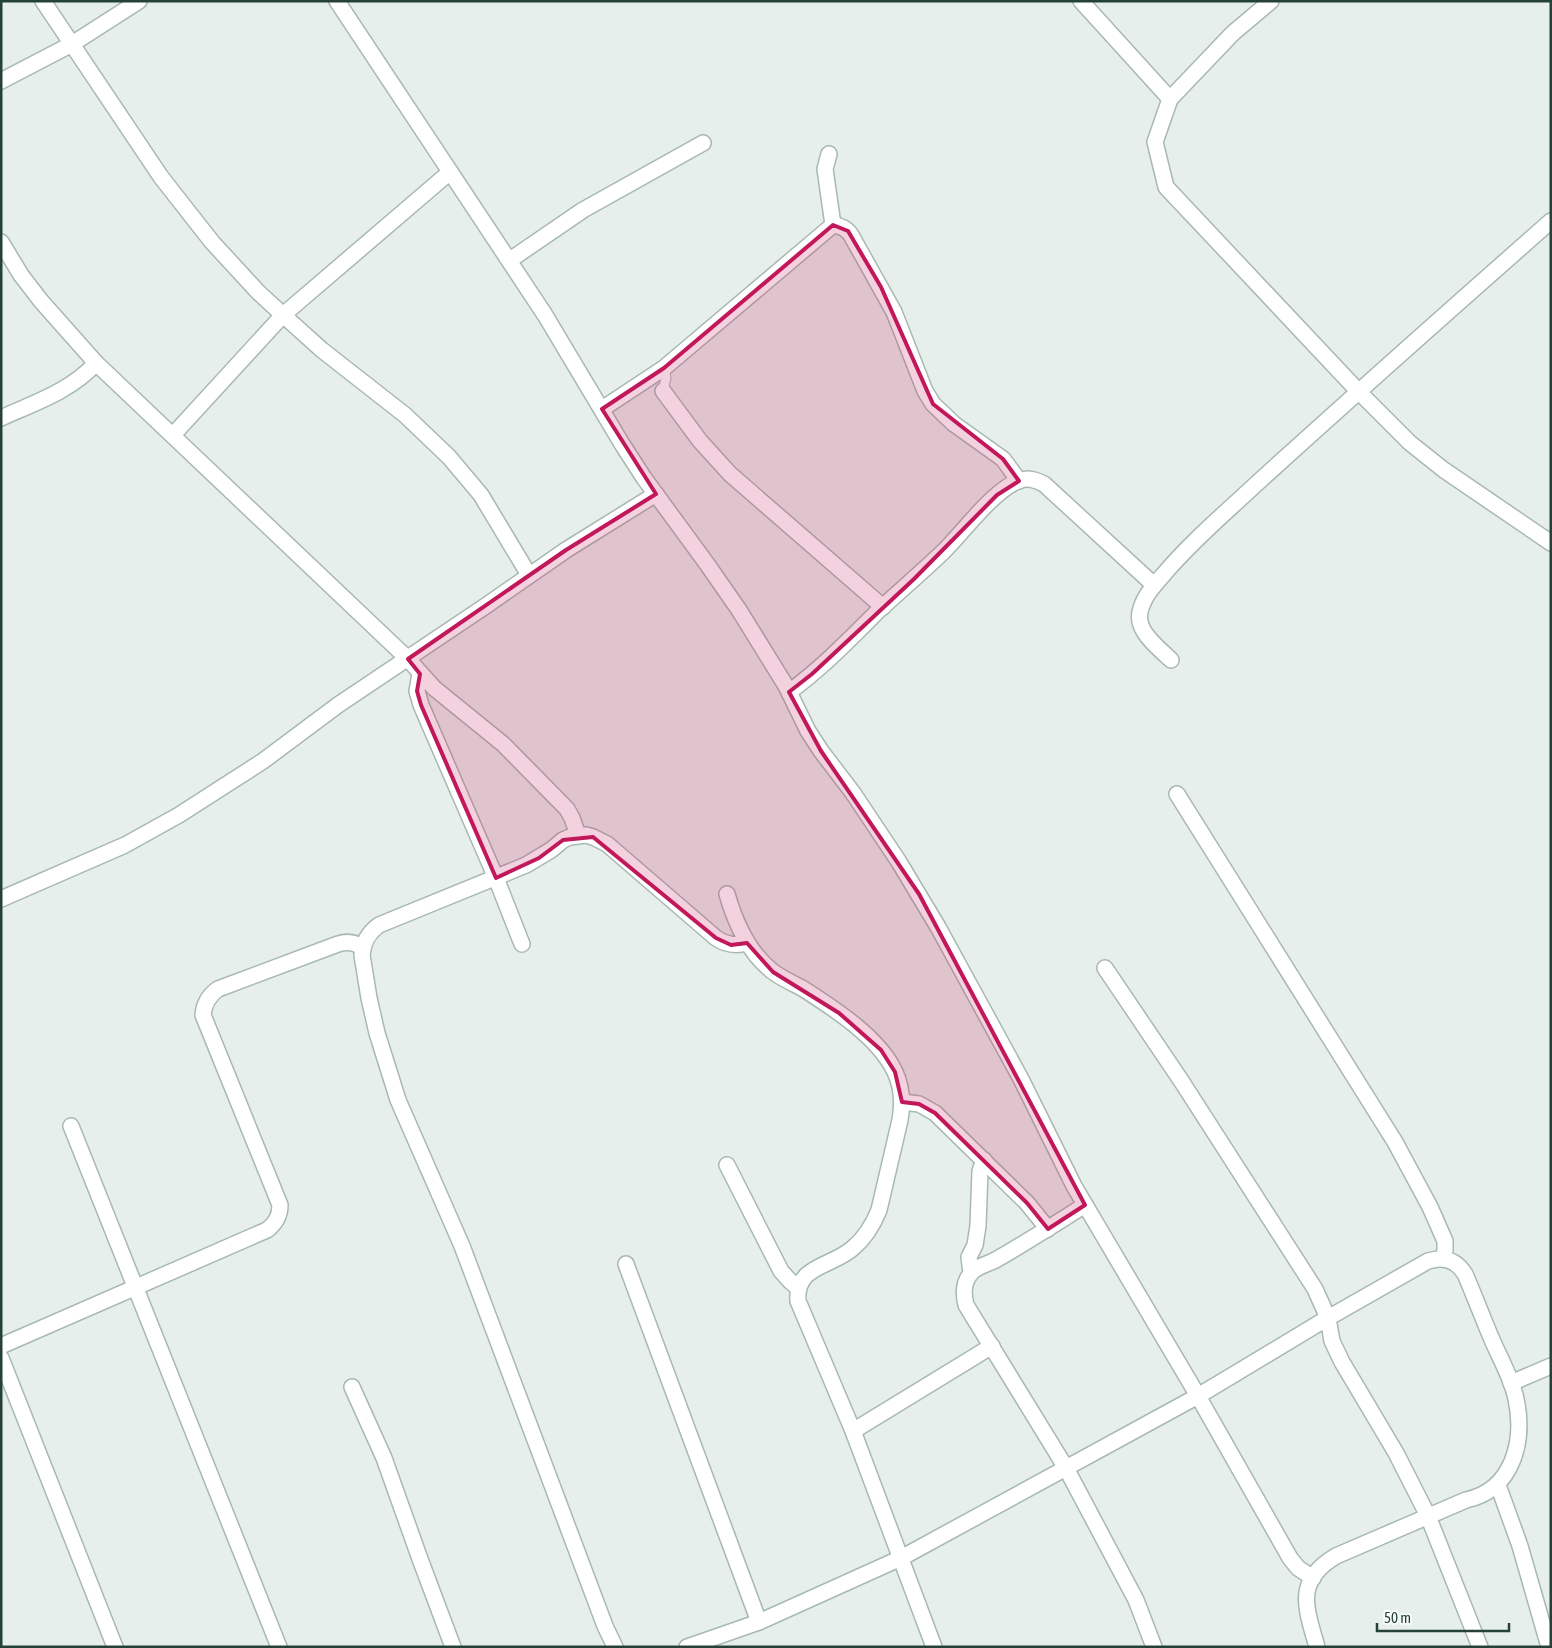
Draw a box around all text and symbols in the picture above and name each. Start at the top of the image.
scale bar [1377,1600,1510,1632]
text: 50 m [1384,1609,1411,1626]

